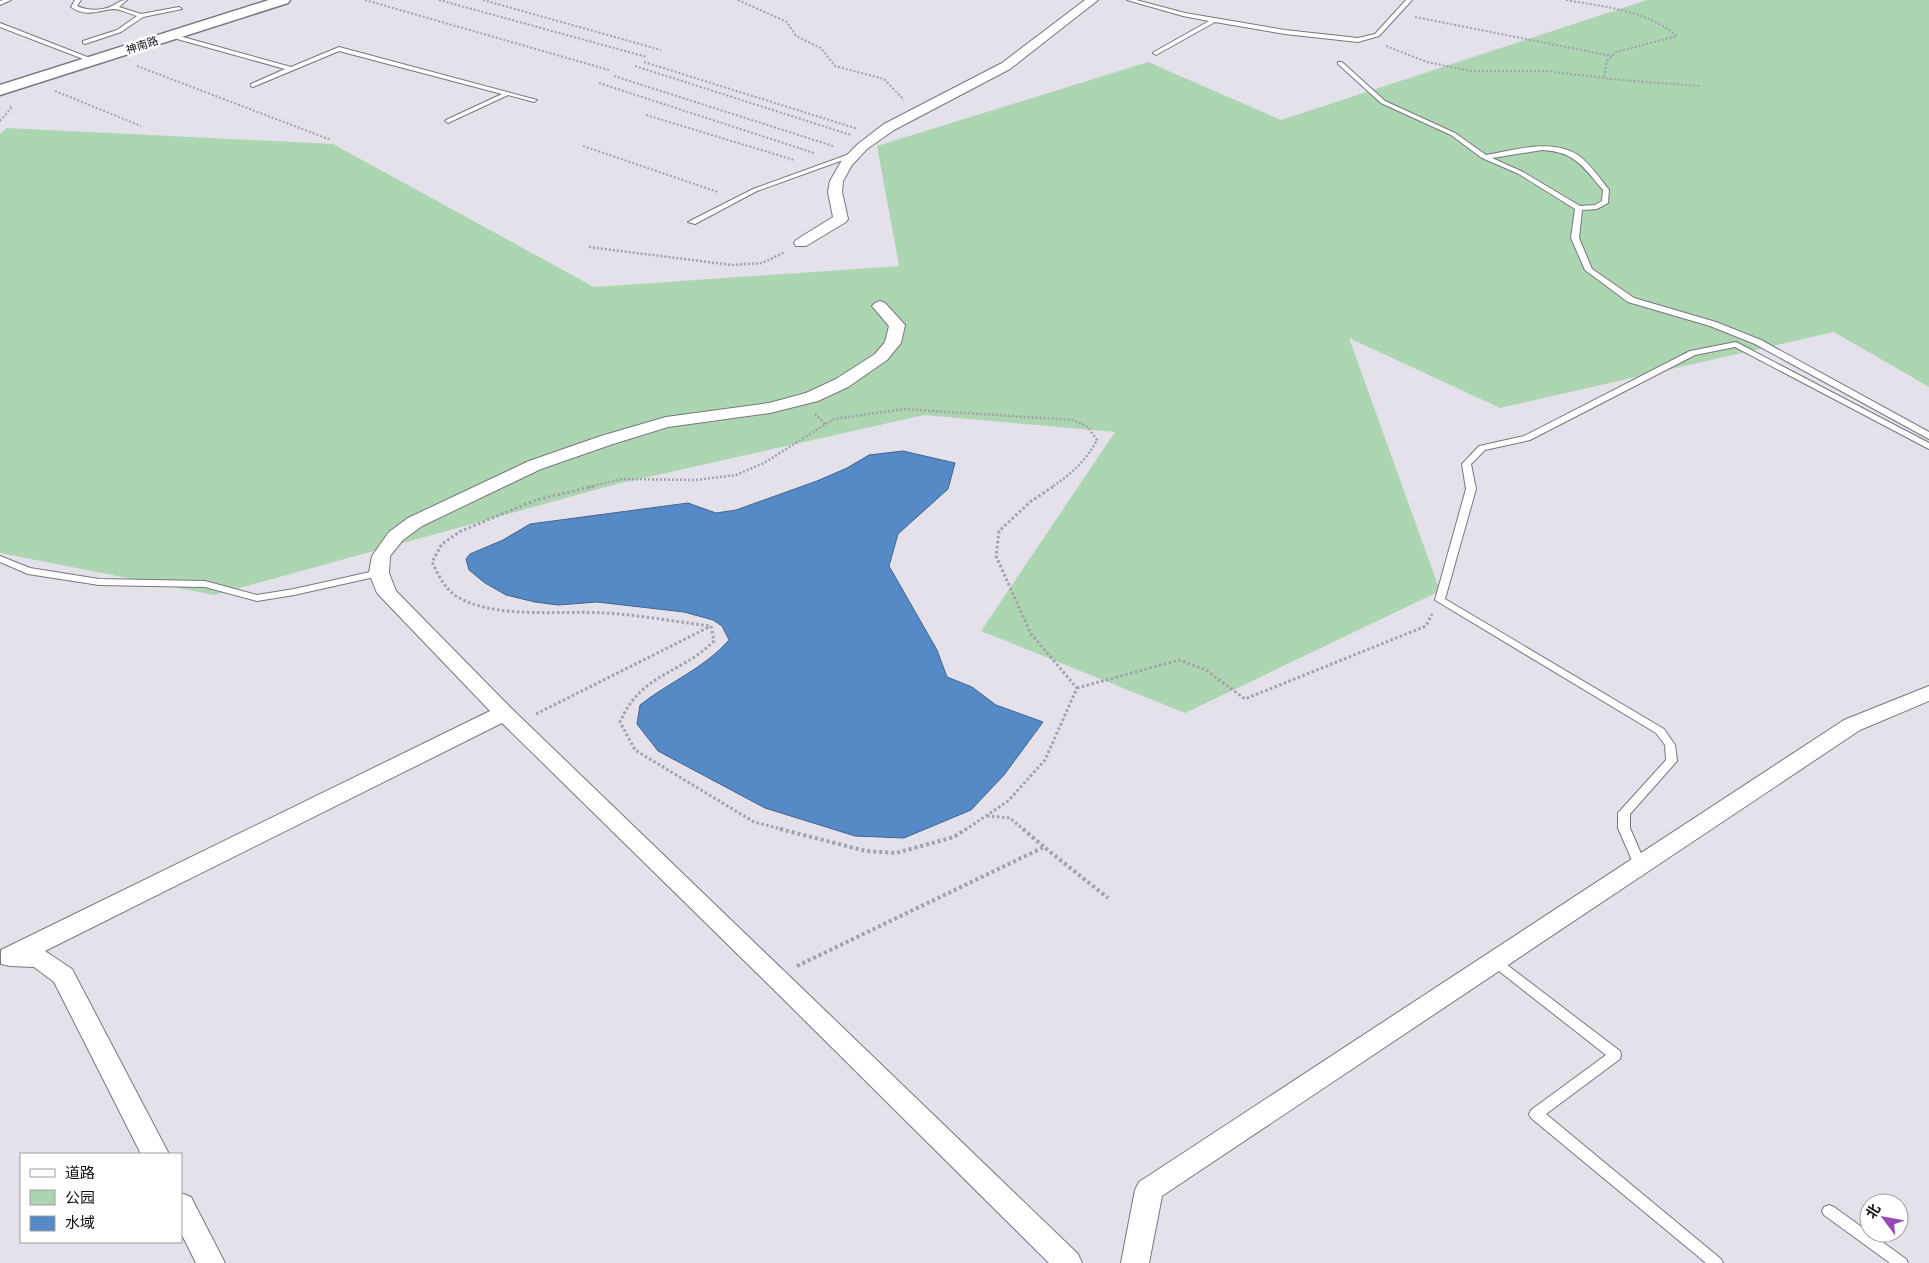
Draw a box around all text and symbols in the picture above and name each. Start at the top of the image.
street label: 神南路 [124,33,160,57]
legend [20,1153,182,1243]
text: 道路 [65,1163,95,1182]
text: 公园 [65,1188,95,1207]
north arrow [1859,1193,1909,1243]
text: 北 [1862,1200,1884,1222]
text: 水域 [65,1213,95,1232]

